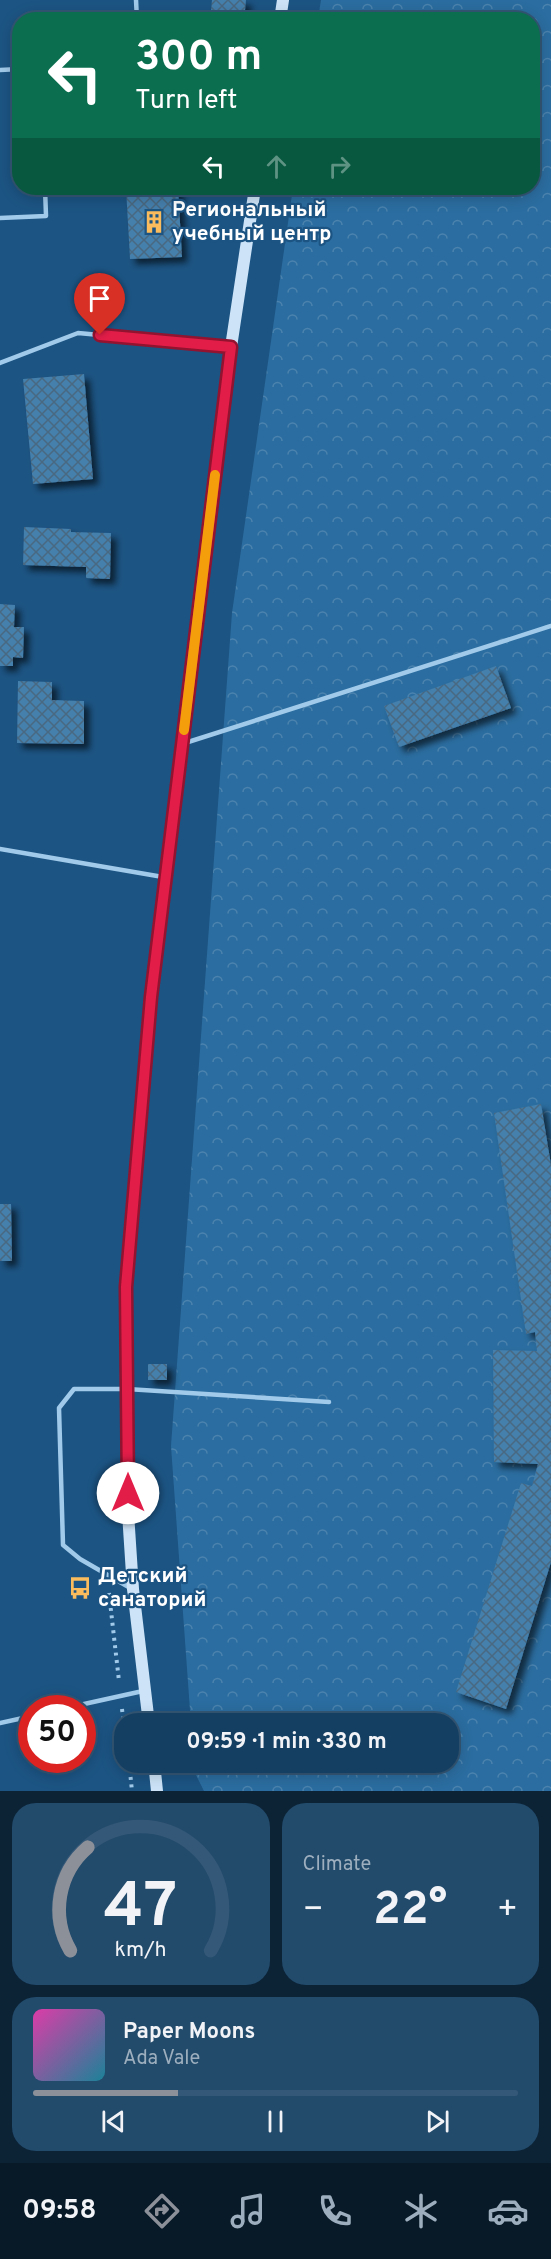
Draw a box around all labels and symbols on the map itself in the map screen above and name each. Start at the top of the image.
place label: Региональный учебный центр [172,197,331,248]
building icon: Региональный учебный центр [141,209,167,235]
pin [74,273,125,335]
position arrow [96,1461,160,1525]
place label: Детский санаторий [98,1563,206,1614]
bus stop icon: Детский санаторий [67,1575,93,1601]
speed limit sign: 50 [18,1695,96,1773]

